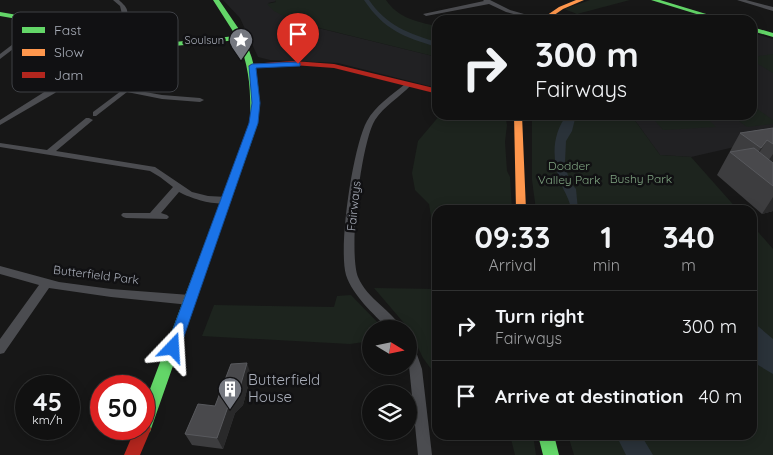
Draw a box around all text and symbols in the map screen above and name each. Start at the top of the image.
legend [12,12,178,92]
pin [277,13,319,64]
icon: arrive [284,20,312,48]
text: Fast [54,21,82,39]
place icon: Soulsun [228,27,254,61]
text: 300 m [535,32,639,76]
place label: Soulsun [185,33,224,47]
icon: right [452,35,517,100]
text: Slow [54,43,84,61]
text: Jam [54,66,83,84]
text: Fairways [535,75,627,103]
park label: Dodder Valley Park [538,158,600,187]
park label: Bushy Park [610,171,672,186]
street label: Fairways [343,180,364,232]
text: 09:33 [474,218,550,256]
text: 1 [601,218,612,256]
text: 340 [662,218,715,256]
text: Arrival [488,255,536,275]
text: min [593,255,620,275]
text: m [681,255,696,275]
street label: Butterfield Park [52,262,140,287]
text: Turn right [495,304,584,328]
icon: right [452,312,480,340]
text: 300 m [682,314,737,338]
north arrow [362,320,418,375]
map controls [362,320,417,440]
position arrow [146,321,198,373]
text: Fairways [495,328,562,348]
place label: Butterfield House [248,370,320,406]
speed limit sign: 50 [90,375,155,440]
building icon: Butterfield House [217,376,243,410]
icon: arrive [452,382,480,410]
text: Arrive at destination [495,384,684,408]
text: 40 m [699,384,742,408]
button: layers [362,385,417,440]
text: 45 [33,386,62,417]
text: km/h [32,412,63,427]

